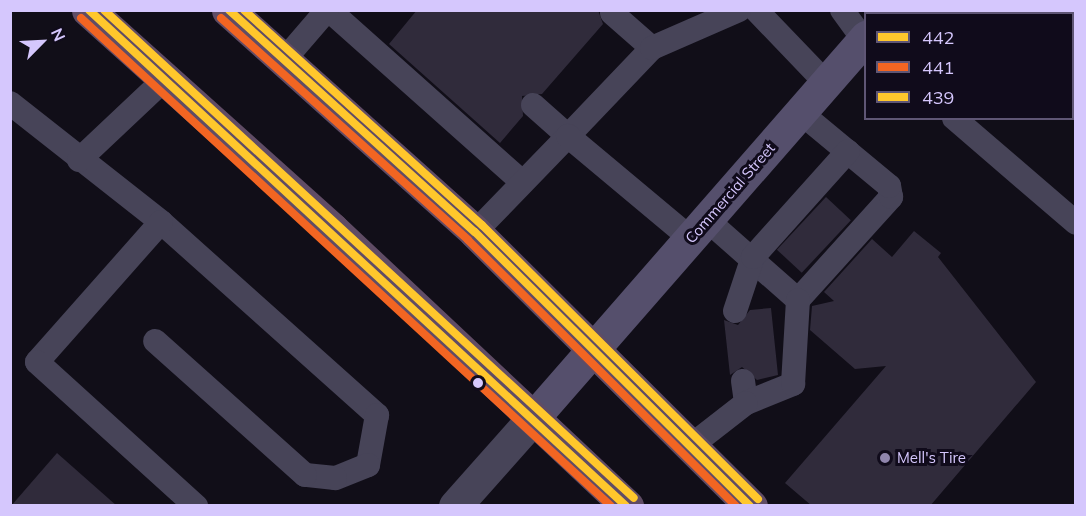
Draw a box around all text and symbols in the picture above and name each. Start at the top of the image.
north arrow [12,12,72,72]
legend [864,12,1074,120]
text: N [47,25,70,44]
text: 442 [922,26,954,49]
text: 441 [922,56,954,79]
text: 439 [922,86,954,109]
street label: Commercial Street [682,139,778,247]
unlabelled marker [472,377,484,389]
place label: Mell's Tire [897,449,966,467]
marker: Mell's Tire [878,451,892,465]

